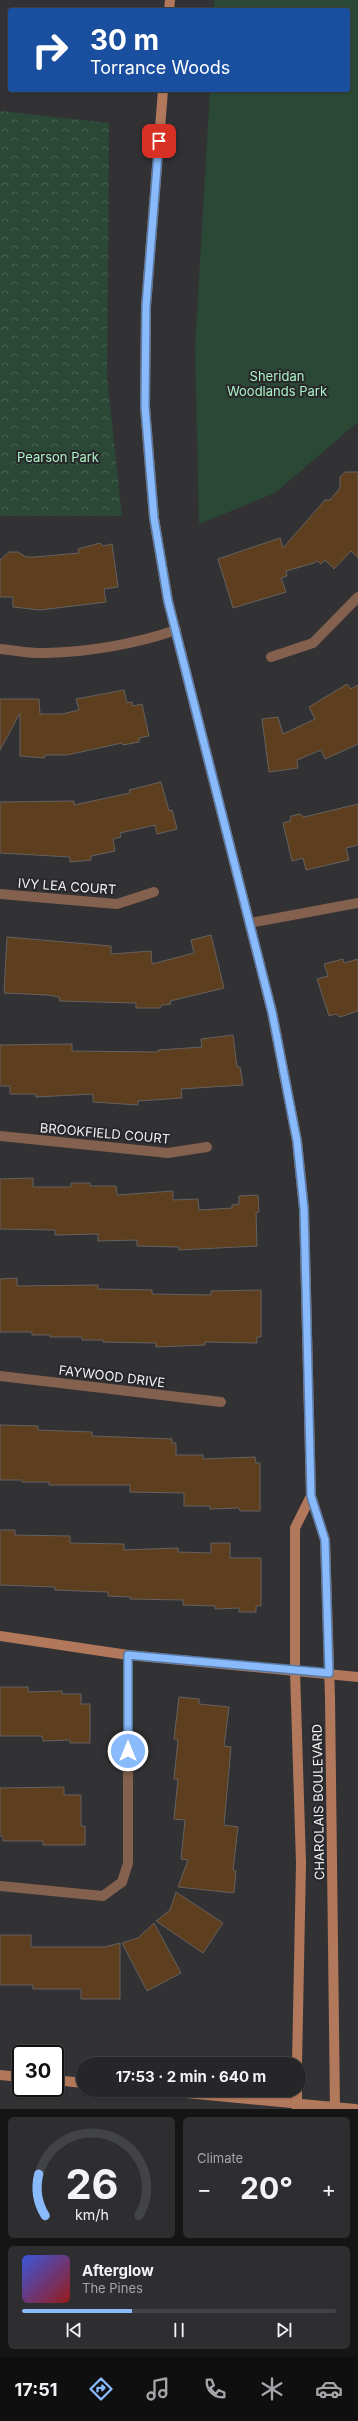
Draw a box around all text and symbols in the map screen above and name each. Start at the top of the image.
text: 30 m [90,23,159,57]
icon: right [24,24,76,76]
text: Torrance Woods [90,57,230,78]
pin [142,124,176,158]
icon: arrive [148,130,170,152]
park label: Sheridan Woodlands Park [227,368,327,399]
park label: Pearson Park [17,449,99,465]
street label: IVY LEA COURT [17,875,117,897]
street label: BROOKFIELD COURT [39,1119,171,1147]
street label: FAYWOOD DRIVE [58,1362,166,1390]
street label: CHAROLAIS BOULEVARD [309,1724,327,1880]
position arrow [107,1730,149,1772]
speed limit sign: 30 [12,2045,64,2097]
text: 17:53 · 2 min · 640 m [116,2067,266,2086]
text: Climate [197,2150,243,2166]
text: 26 [65,2158,118,2208]
text: 20° [240,2170,293,2206]
text: − [197,2176,212,2202]
text: + [321,2176,336,2202]
text: km/h [75,2205,108,2222]
text: Afterglow [82,2261,154,2280]
text: The Pines [82,2280,143,2296]
icon: previous [63,2319,85,2341]
icon: pause [168,2319,190,2341]
icon: next [273,2319,295,2341]
icon: directions [87,2375,115,2403]
icon: music [144,2375,172,2403]
icon: phone [201,2375,229,2403]
icon: climate [258,2375,286,2403]
icon: car [315,2375,343,2403]
text: 17:51 [15,2379,57,2400]

